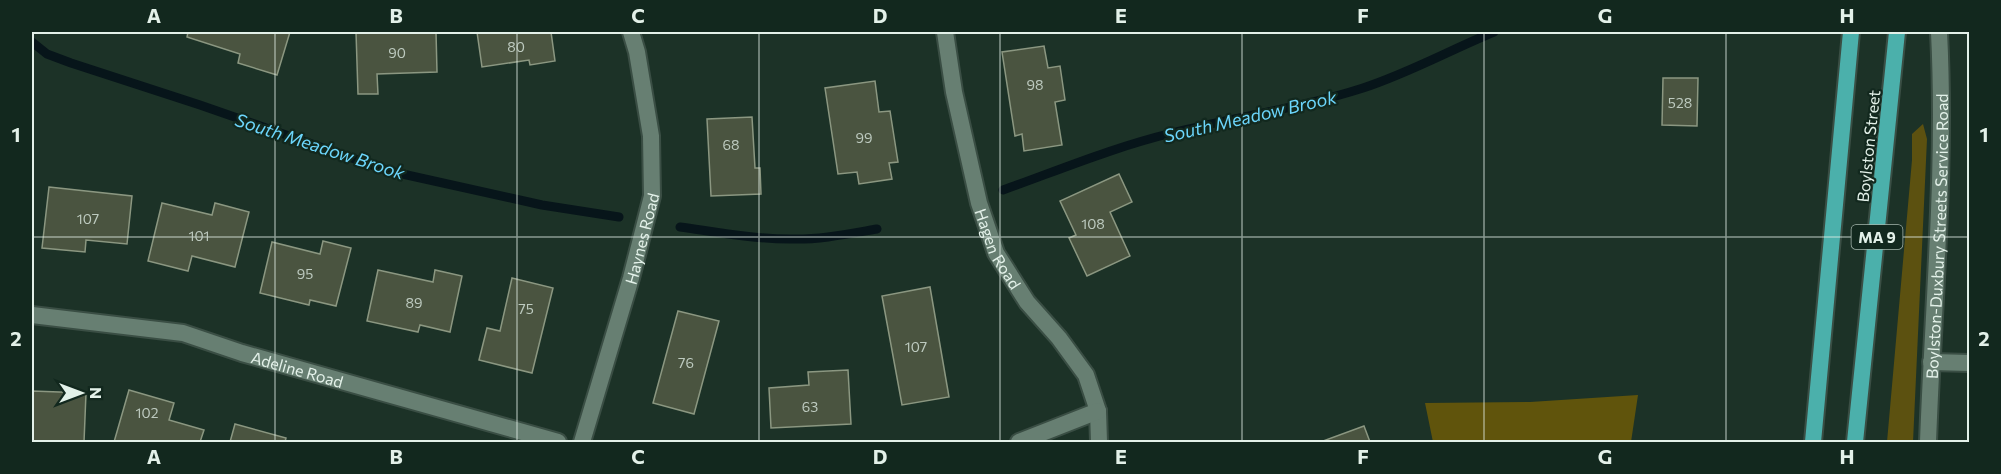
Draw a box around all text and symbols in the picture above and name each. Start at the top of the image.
text: A [147,3,161,27]
text: B [389,3,403,27]
text: C [631,3,645,27]
text: D [873,3,887,27]
text: E [1115,3,1127,27]
text: F [1357,3,1369,27]
text: G [1598,3,1612,27]
text: H [1840,3,1855,27]
house number: 80 [507,38,525,55]
house number: 90 [388,44,406,61]
house number: 98 [1027,76,1044,93]
water label: South Meadow Brook [1161,85,1340,147]
street label: Boylston Street [1853,89,1883,203]
street label: Boylston-Duxbury Streets Service Road [1921,93,1951,379]
house number: 528 [1668,94,1692,111]
water label: South Meadow Brook [233,108,409,184]
text: 1 [11,122,21,146]
text: 1 [1979,122,1989,146]
house number: 99 [856,129,873,146]
house number: 68 [723,136,740,153]
street label: Haynes Road [620,191,662,287]
street label: Hagen Road [972,206,1026,292]
house number: 107 [77,210,99,227]
house number: 108 [1081,215,1105,232]
road number: MA 9 [1852,225,1902,249]
house number: 101 [188,227,210,244]
house number: 95 [297,265,313,282]
house number: 89 [406,294,423,311]
house number: 75 [518,300,534,317]
text: 2 [10,326,22,350]
text: 2 [1978,326,1990,350]
house number: 107 [905,338,927,355]
street label: Adeline Road [249,347,346,391]
house number: 76 [678,354,694,371]
north arrow [51,363,111,423]
text: N [87,387,106,399]
house number: 63 [802,398,818,415]
house number: 102 [136,404,159,421]
text: A [147,444,161,468]
text: B [389,444,403,468]
text: C [631,444,645,468]
text: D [873,444,887,468]
text: E [1115,444,1127,468]
text: F [1357,444,1369,468]
text: G [1598,444,1612,468]
text: H [1840,444,1855,468]

